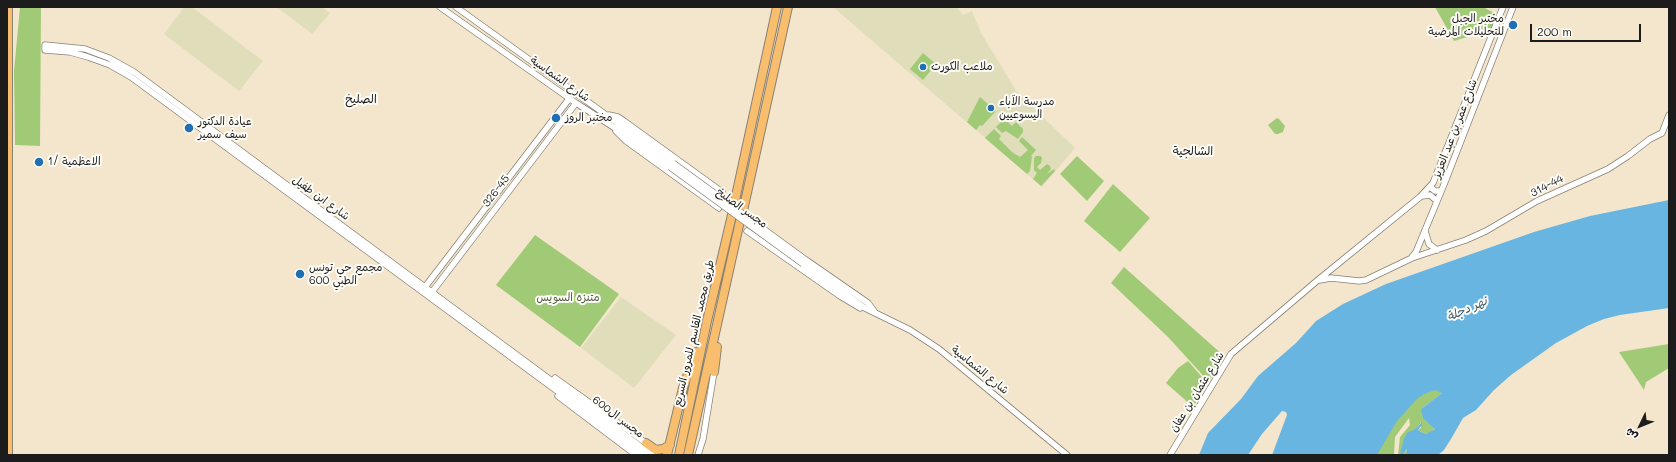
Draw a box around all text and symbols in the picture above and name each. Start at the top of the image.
place label: مختبر الجبل للتحليلات المرضية [1428,12,1504,38]
scale bar [1532,16,1643,42]
marker: مختبر الجبل للتحليلات المرضية [1507,19,1519,31]
text: 200 m [1537,23,1572,39]
street label: شارع الشماسية [528,54,592,104]
place label: ملاعب الكورت [931,60,993,74]
marker: ملاعب الكورت [918,62,928,72]
street label: شارع عمر بن عبد العزيز [1430,78,1480,180]
district label: الصليخ [345,92,377,106]
place label: مدرسة الآباء اليسوعيين [999,95,1055,121]
marker: مدرسة الآباء اليسوعيين [986,103,996,113]
place label: مختبر الروز [565,111,612,125]
marker: مختبر الروز [550,112,562,124]
place label: عيادة الدكتور سيف سمير [198,115,252,141]
marker: عيادة الدكتور سيف سمير [183,122,195,134]
district label: الشالجية [1173,144,1213,158]
place label: الاعظمية /1 [48,155,101,169]
marker: الاعظمية /1 [33,156,45,168]
street label: 326-45 [480,172,512,210]
street label: 314-44 [1528,172,1566,200]
street label: شارع ابن طفيل [290,173,352,223]
street label: مجسر الصليخ [714,185,770,231]
street label: طريق محمد القاسم للمرور السريع [671,258,717,408]
place label: مجمع حي تونس الطبي 600 [309,261,382,287]
marker: مجمع حي تونس الطبي 600 [294,268,306,280]
park label: متنزه السويس [536,291,600,305]
water label: نهر دجلة [1445,294,1489,324]
street label: شارع الشماسية [949,343,1011,397]
street label: شارع عثمان بن عفان [1167,350,1227,434]
street label: مجسر ال600 [590,393,646,441]
north arrow [1620,406,1660,446]
text: ش [1621,425,1640,444]

